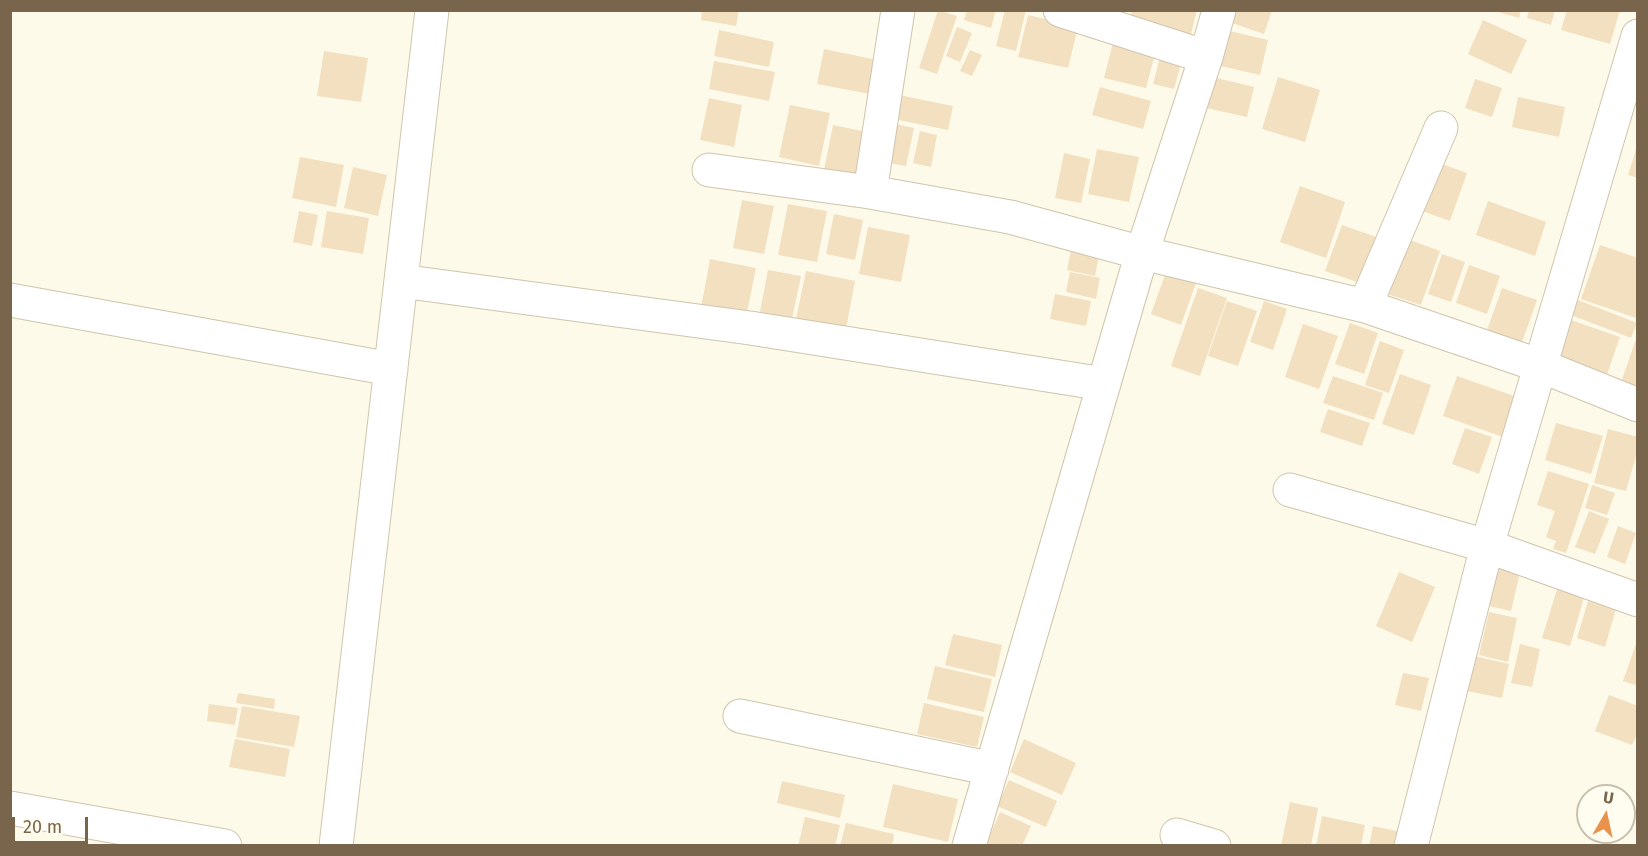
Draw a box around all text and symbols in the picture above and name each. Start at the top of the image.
north arrow [1576,784,1636,844]
text: U [1602,788,1615,808]
scale bar [15,805,92,843]
text: 20 m [23,816,62,838]

